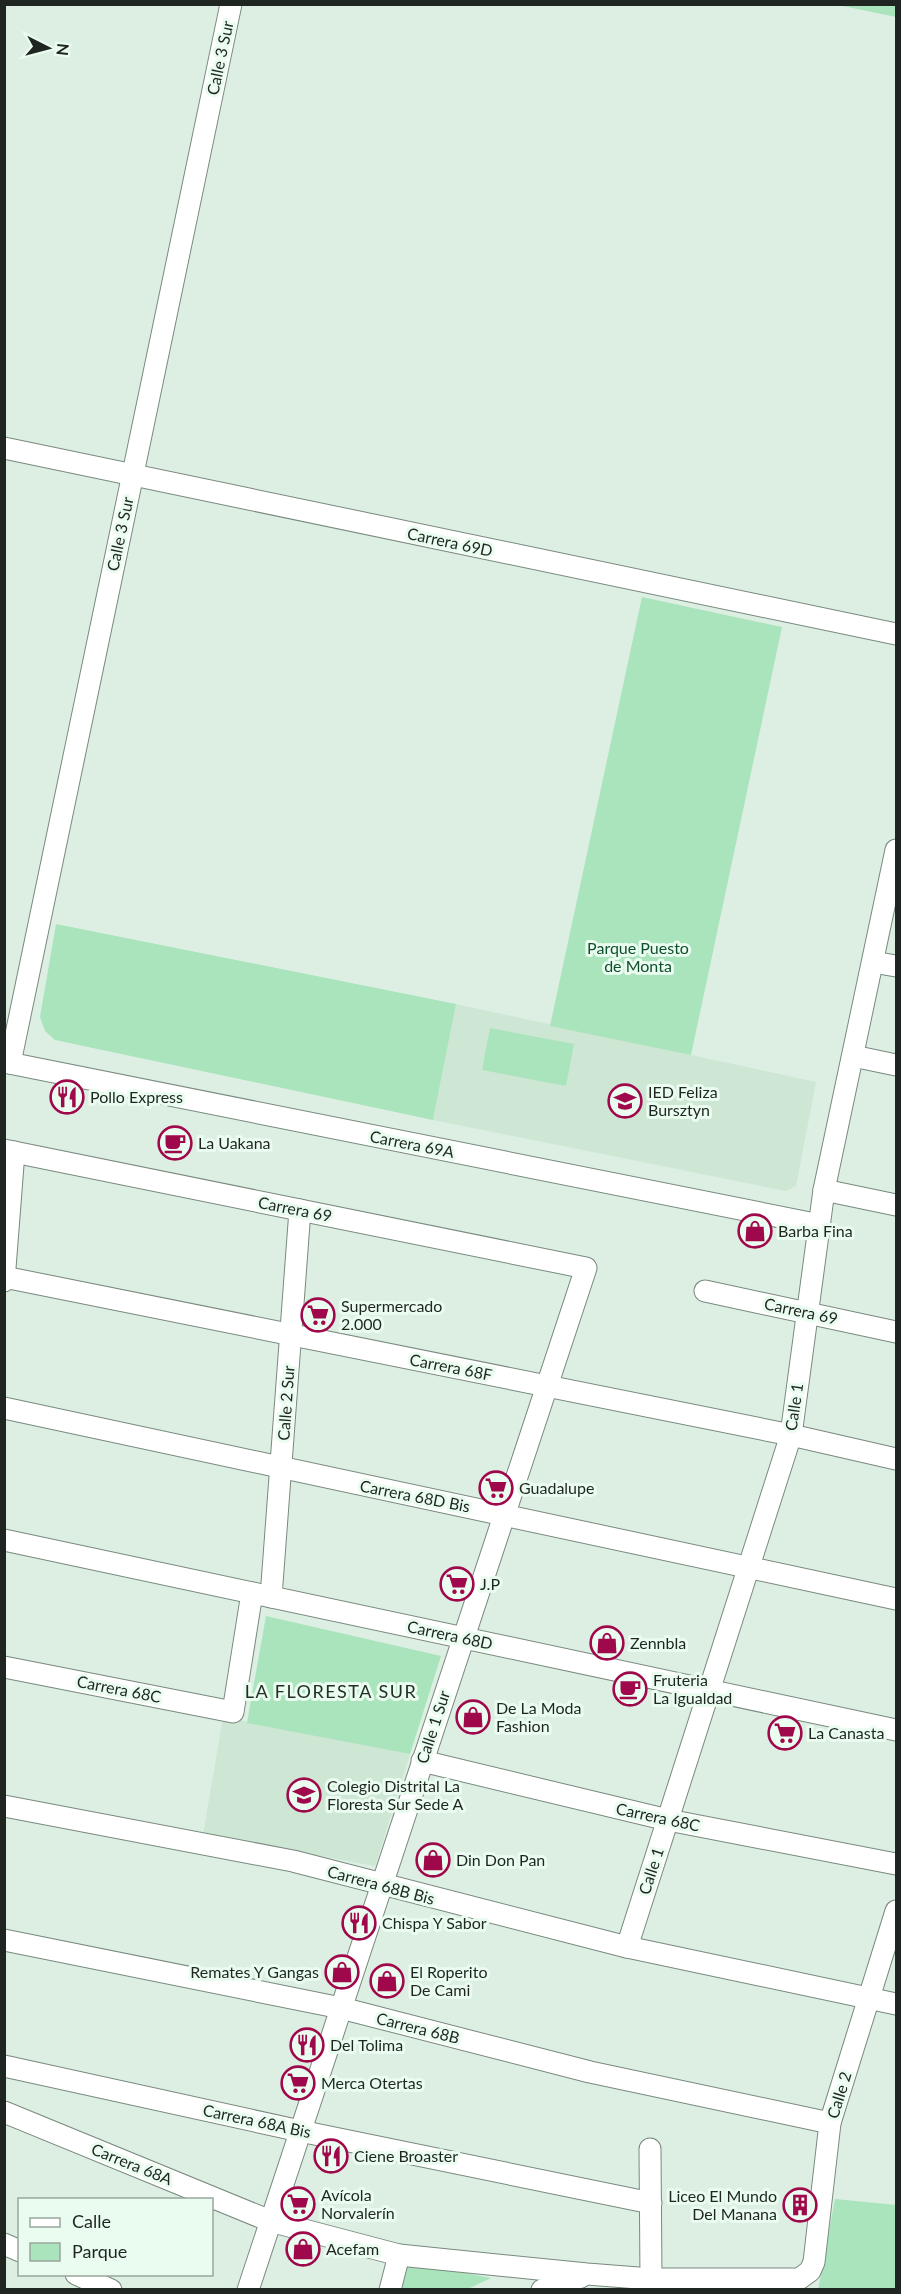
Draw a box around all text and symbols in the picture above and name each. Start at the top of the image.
north arrow [18,18,78,78]
street label: Calle 3 Sur [202,19,237,97]
text: N [53,42,74,57]
street label: Calle 3 Sur [102,495,137,573]
street label: Carrera 69D [406,523,495,560]
park label: Parque Puesto de Monta [587,938,689,975]
restaurant icon: Pollo Express [49,1079,85,1115]
place label: IED Feliza Bursztyn [648,1082,718,1119]
school or university icon: IED Feliza Bursztyn [607,1083,643,1119]
place label: Pollo Express [90,1087,183,1106]
cafe icon: La Uakana [157,1125,193,1161]
street label: Carrera 69A [368,1126,456,1161]
place label: La Uakana [198,1133,271,1152]
street label: Carrera 69 [257,1192,334,1225]
shop icon: Barba Fina [737,1213,773,1249]
place label: Barba Fina [778,1221,853,1240]
street label: Carrera 69 [763,1293,840,1328]
place label: Supermercado 2.000 [341,1296,442,1333]
supermarket icon: Supermercado 2.000 [300,1297,336,1333]
street label: Carrera 68F [408,1349,494,1384]
street label: Calle 2 Sur [273,1365,298,1441]
street label: Calle 1 [781,1382,806,1432]
supermarket icon: Guadalupe [478,1470,514,1506]
street label: Carrera 68D Bis [358,1476,472,1516]
place label: Guadalupe [519,1478,594,1497]
supermarket icon: J.P [439,1566,475,1602]
place label: J.P [480,1574,500,1593]
street label: Carrera 68D [406,1616,495,1653]
shop icon: Zennbla [589,1625,625,1661]
place label: Zennbla [630,1633,686,1652]
place label: Fruteria La Igualdad [653,1670,732,1707]
street label: Carrera 68C [75,1671,163,1706]
cafe icon: Fruteria La Igualdad [612,1671,648,1707]
district label: LA FLORESTA SUR [245,1680,417,1702]
street label: Calle 1 Sur [412,1688,453,1766]
place label: De La Moda Fashion [496,1698,581,1735]
shop icon: De La Moda Fashion [455,1699,491,1735]
supermarket icon: La Canasta [767,1715,803,1751]
place label: La Canasta [808,1723,884,1742]
place label: Colegio Distrital La Floresta Sur Sede A [327,1776,463,1813]
school or university icon: Colegio Distrital La Floresta Sur Sede A [286,1777,322,1813]
street label: Carrera 68C [614,1798,702,1835]
shop icon: Din Don Pan [415,1842,451,1878]
street label: Calle 1 [634,1845,667,1897]
place label: Din Don Pan [456,1850,545,1869]
street label: Carrera 68B Bis [325,1861,437,1908]
restaurant icon: Chispa Y Sabor [341,1905,377,1941]
place label: Chispa Y Sabor [382,1913,487,1932]
shop icon: Remates Y Gangas [324,1954,360,1990]
place label: Remates Y Gangas [190,1962,319,1981]
place label: El Roperito De Cami [410,1962,487,1999]
shop icon: El Roperito De Cami [369,1963,405,1999]
street label: Carrera 68B [375,2008,462,2047]
restaurant icon: Del Tolima [289,2027,325,2063]
place label: Del Tolima [330,2035,403,2054]
supermarket icon: Merca Otertas [280,2065,316,2101]
street label: Calle 2 [822,2069,855,2121]
place label: Merca Otertas [321,2073,423,2092]
street label: Carrera 68A Bis [201,2100,313,2141]
restaurant icon: Ciene Broaster [313,2138,349,2174]
street label: Carrera 68A [89,2139,176,2188]
place label: Ciene Broaster [354,2146,458,2165]
place label: Avícola Norvalerín [321,2185,395,2222]
supermarket icon: Avícola Norvalerín [280,2186,316,2222]
place label: Liceo El Mundo Del Manana [668,2186,777,2223]
building icon: Liceo El Mundo Del Manana [782,2187,818,2223]
legend [18,2198,213,2276]
text: Calle [72,2210,111,2232]
shop icon: Acefam [285,2231,321,2267]
place label: Acefam [326,2239,379,2258]
text: Parque [72,2240,127,2262]

